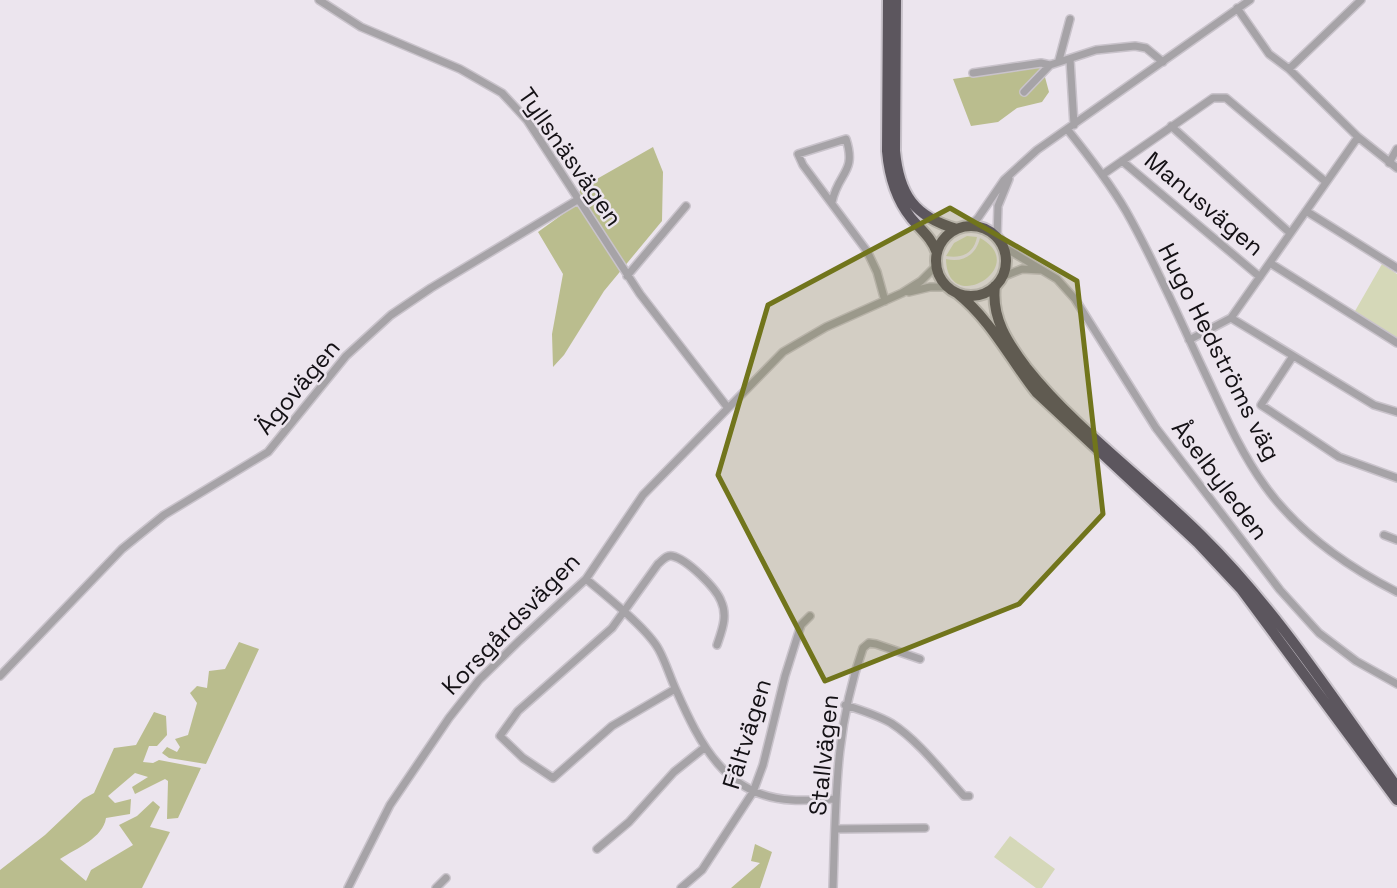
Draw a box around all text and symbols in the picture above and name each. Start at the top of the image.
street label: Tyllsnäsvägen [511,81,630,232]
street label: Manusvägen [1138,145,1270,263]
street label: Hugo Hedströms väg [1151,238,1288,466]
street label: Ägovägen [249,333,347,441]
street label: Åselbyleden [1165,413,1276,546]
street label: Korsgårdsvägen [435,546,586,701]
street label: Fältvägen [715,675,778,793]
street label: Stallvägen [802,693,845,817]

